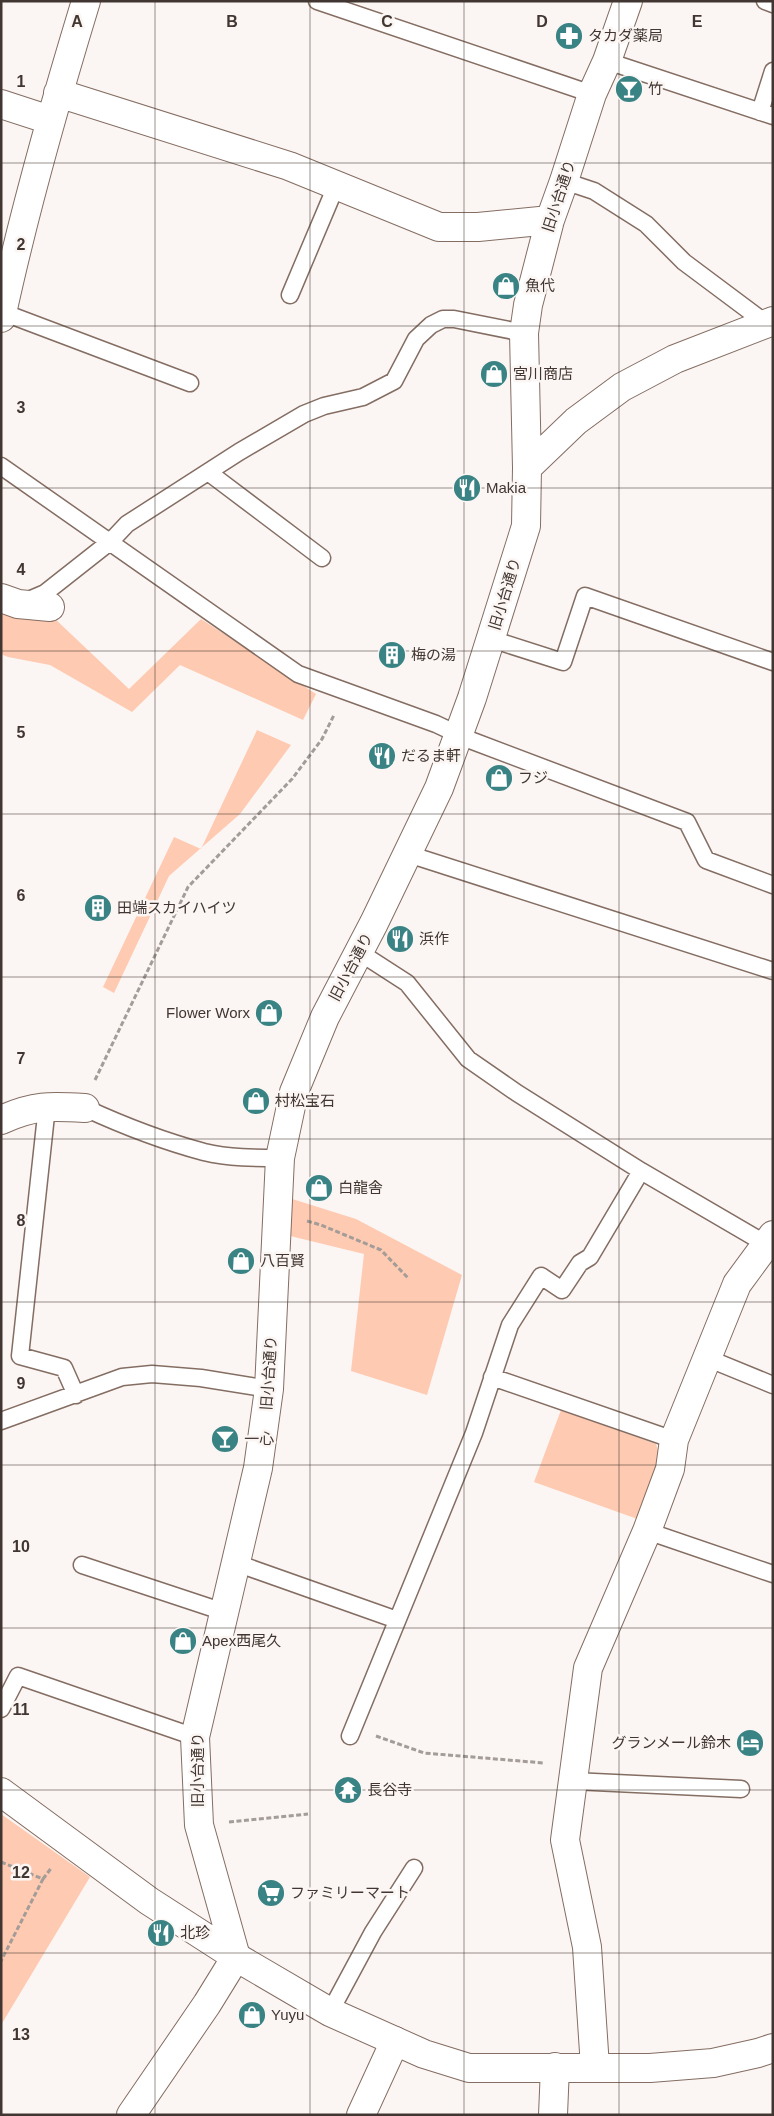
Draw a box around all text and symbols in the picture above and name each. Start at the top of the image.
text: A [71,13,83,30]
text: B [226,13,238,30]
text: C [381,13,393,30]
text: D [536,13,548,30]
text: E [692,13,703,30]
pharmacy icon: タカダ薬局 [554,21,584,51]
place label: タカダ薬局 [588,27,663,44]
text: 1 [17,73,26,90]
bar icon: 竹 [614,74,644,104]
place label: 竹 [648,80,663,97]
street label: 旧小台通り [539,158,578,234]
text: 2 [17,236,26,253]
shop icon: 魚代 [491,271,521,301]
place label: 魚代 [525,277,555,294]
shop icon: 宮川商店 [479,359,509,389]
place label: 宮川商店 [513,365,573,382]
text: 3 [17,399,26,416]
restaurant icon: Makia [452,473,482,503]
place label: Makia [486,479,527,496]
street label: 旧小台通り [485,555,524,632]
text: 4 [17,561,26,578]
building icon: 梅の湯 [377,640,407,670]
place label: 梅の湯 [411,646,456,663]
text: 5 [17,724,26,741]
restaurant icon: だるま軒 [367,741,397,771]
place label: だるま軒 [401,747,461,764]
shop icon: フジ [484,763,514,793]
place label: フジ [518,769,548,786]
text: 6 [17,887,26,904]
building icon: 田端スカイハイツ [83,893,113,923]
place label: 田端スカイハイツ [117,899,236,916]
restaurant icon: 浜作 [385,924,415,954]
street label: 旧小台通り [325,930,376,1004]
place label: 浜作 [419,930,449,947]
shop icon: Flower Worx [254,998,284,1028]
place label: Flower Worx [166,1004,250,1021]
text: 7 [17,1050,26,1067]
shop icon: 村松宝石 [241,1086,271,1116]
place label: 村松宝石 [275,1092,335,1109]
shop icon: 白龍舎 [304,1173,334,1203]
place label: 白龍舎 [338,1179,383,1196]
text: 8 [17,1212,26,1229]
shop icon: 八百賢 [226,1246,256,1276]
place label: 八百賢 [260,1252,305,1269]
street label: 旧小台通り [257,1335,280,1411]
text: 9 [17,1375,26,1392]
bar icon: 一心 [210,1424,240,1454]
place label: 一心 [244,1430,274,1447]
text: 10 [12,1538,30,1555]
shop icon: Apex西尾久 [168,1626,198,1656]
place label: Apex西尾久 [202,1632,281,1649]
text: 11 [13,1701,30,1718]
hotel icon: グランメール鈴木 [735,1728,765,1758]
street label: 旧小台通り [189,1732,206,1808]
place label: グランメール鈴木 [611,1734,731,1751]
temple icon: 長谷寺 [333,1775,363,1805]
place label: 長谷寺 [367,1781,412,1798]
text: 12 [12,1864,30,1881]
supermarket icon: ファミリーマート [256,1878,286,1908]
place label: ファミリーマート [290,1884,410,1901]
restaurant icon: 北珍 [146,1918,176,1948]
place label: 北珍 [180,1924,210,1941]
shop icon: Yuyu [237,2000,267,2030]
place label: Yuyu [271,2006,304,2023]
text: 13 [12,2026,30,2043]

